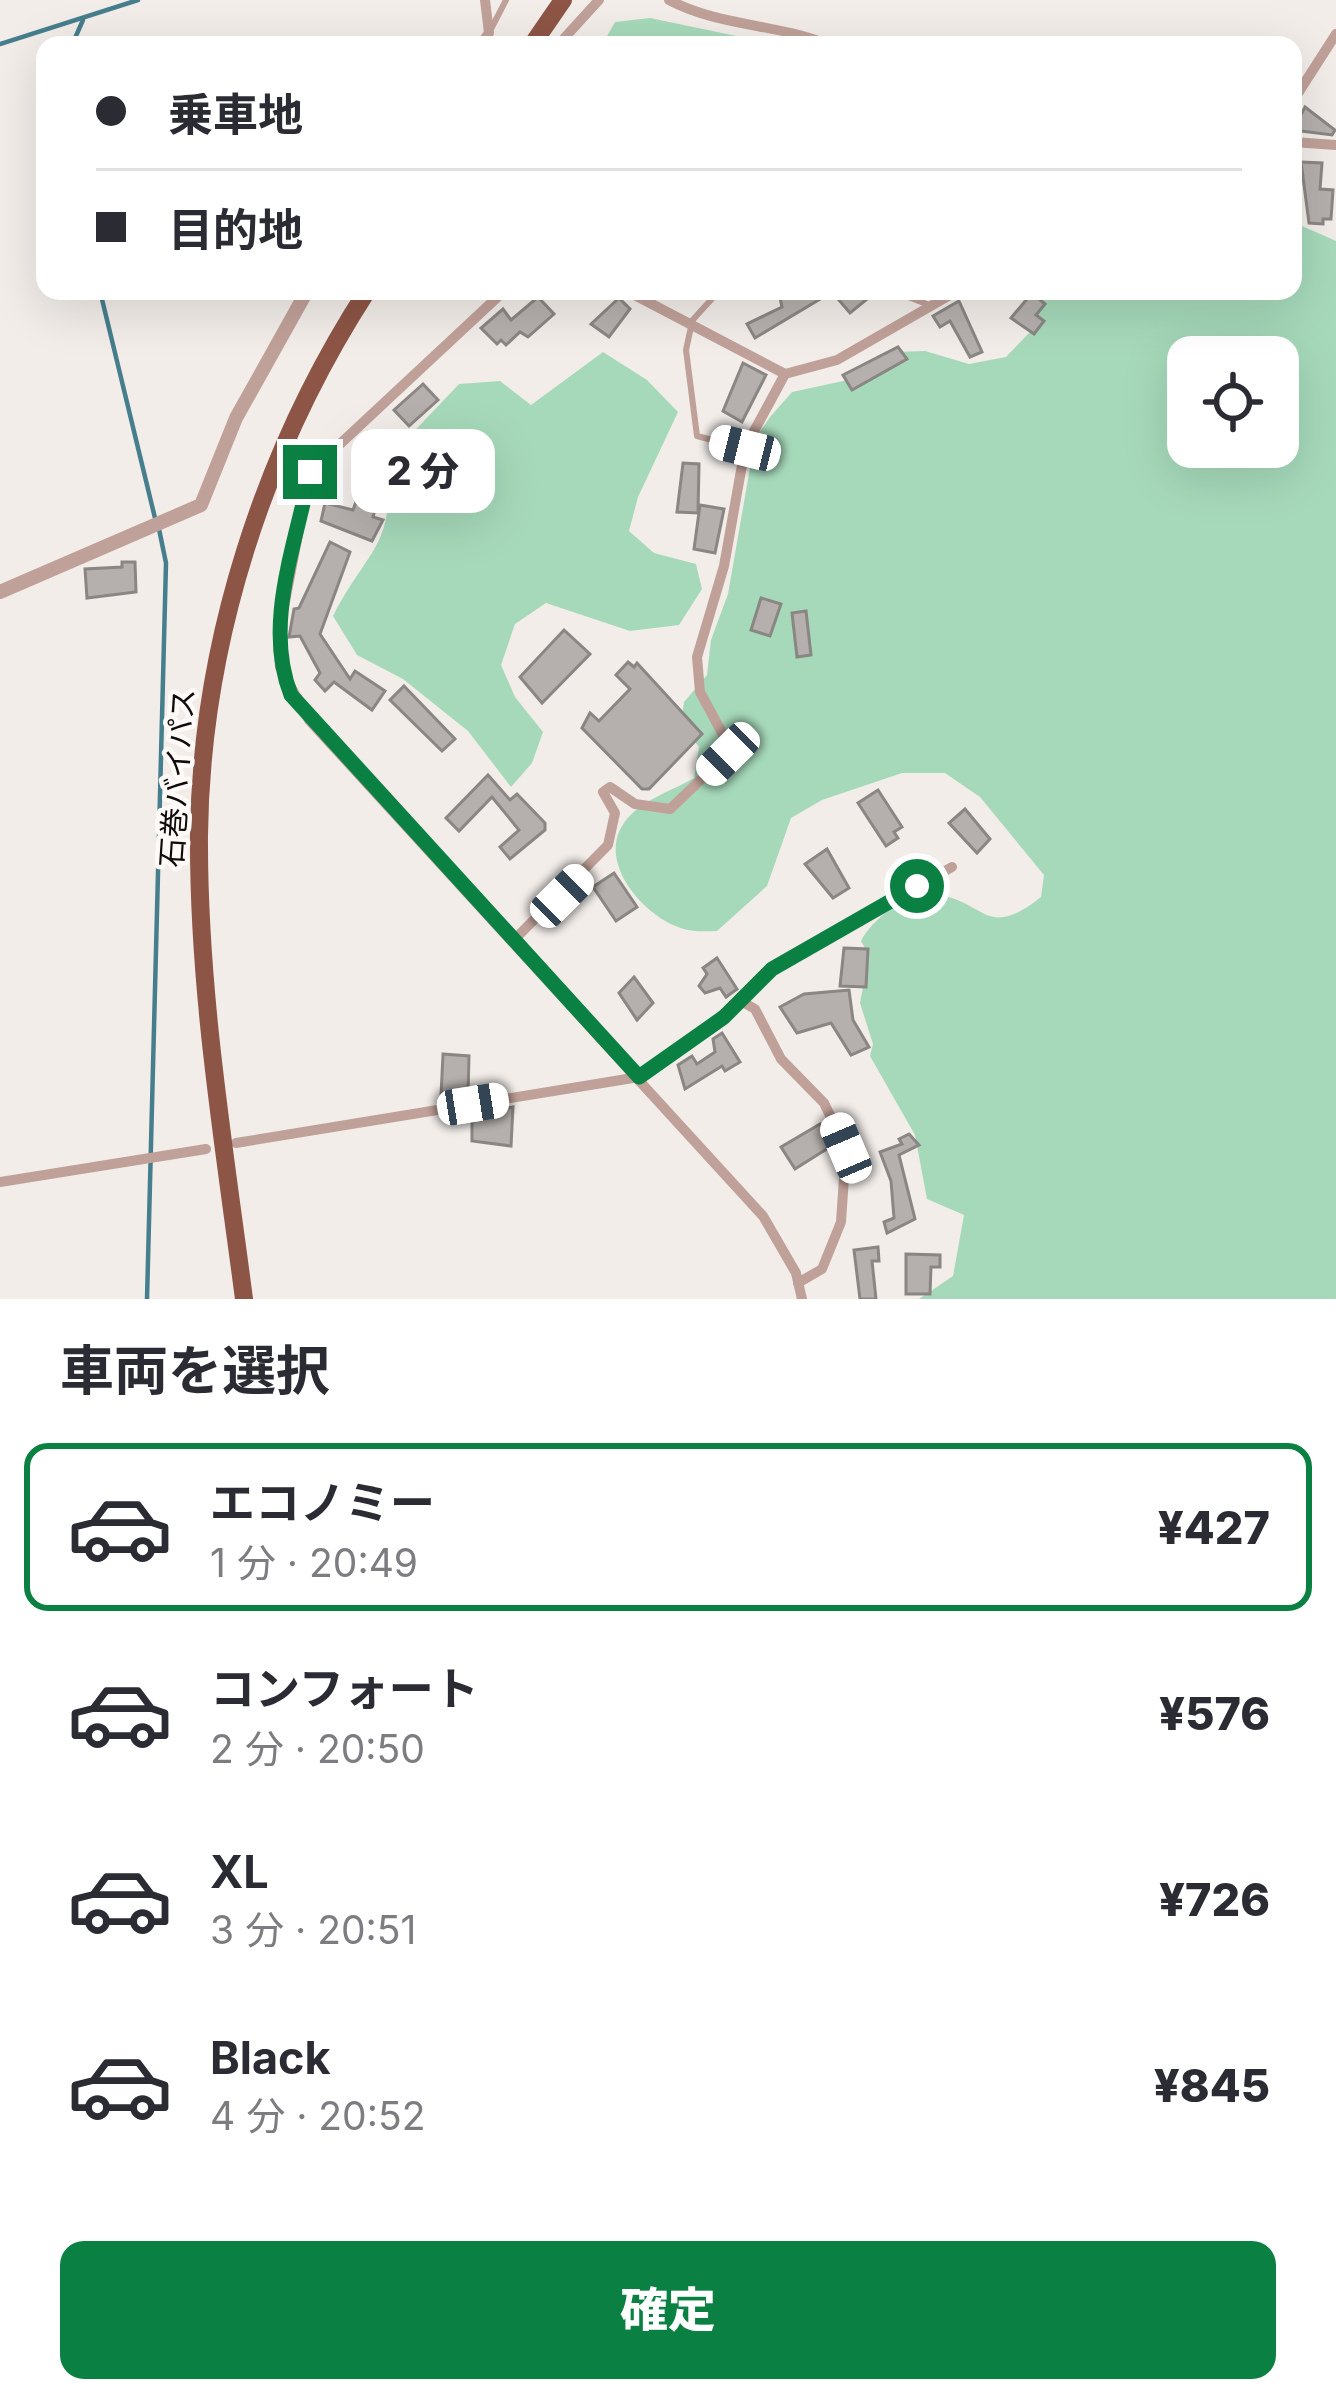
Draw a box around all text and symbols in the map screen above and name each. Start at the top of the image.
text: 乗車地 [168,87,303,142]
text: 目的地 [168,202,303,257]
map controls [1167,336,1299,468]
button: locate [1167,336,1299,468]
car [706,422,784,474]
callout: 2 分 [352,430,496,514]
route end [283,445,337,499]
text: 2 分 [387,447,459,494]
street label: 石巻バイパス [153,687,201,869]
car [690,716,766,792]
car [524,858,600,934]
route start [890,859,944,913]
car [435,1081,511,1127]
car [815,1108,877,1188]
text: 車両を選択 [60,1338,330,1403]
icon: car [66,1473,174,1581]
text: エコノミー [210,1475,435,1530]
text: ¥427 [1158,1500,1270,1555]
text: 1 分 · 20:49 [210,1539,418,1586]
icon: car [66,1659,174,1767]
text: コンフォート [210,1661,479,1716]
text: ¥576 [1159,1686,1270,1741]
text: 2 分 · 20:50 [210,1725,425,1772]
text: XL [210,1844,269,1899]
icon: car [66,1845,174,1953]
text: ¥726 [1159,1872,1270,1927]
text: 3 分 · 20:51 [210,1906,416,1953]
text: Black [210,2030,331,2085]
icon: car [66,2031,174,2139]
text: ¥845 [1154,2058,1270,2113]
text: 4 分 · 20:52 [210,2092,425,2139]
button: 確定 [60,2241,1276,2379]

